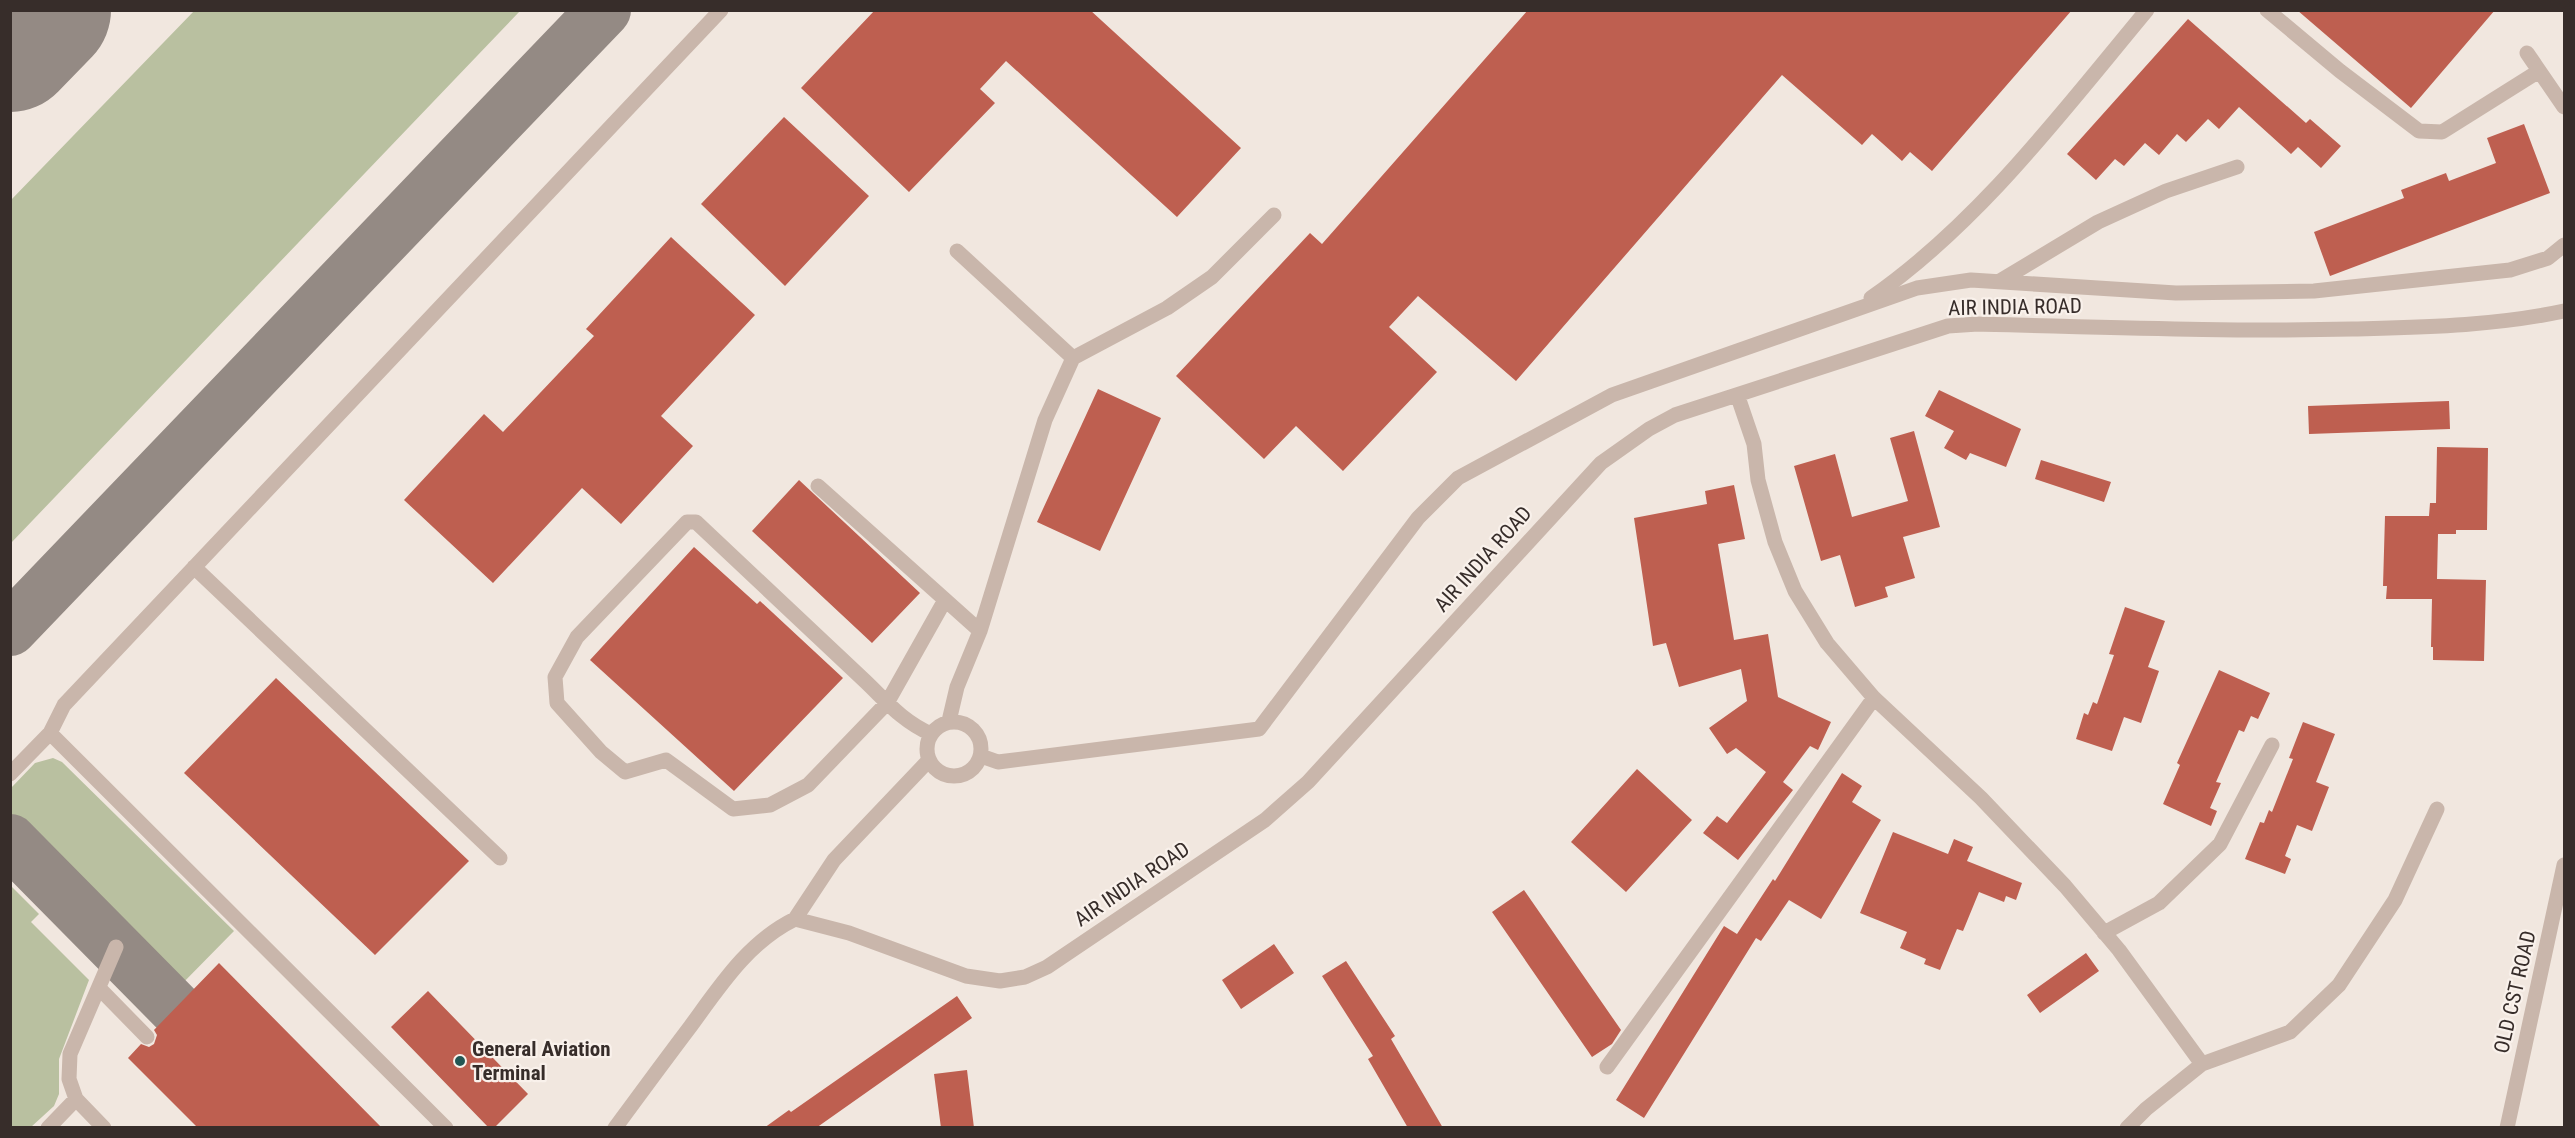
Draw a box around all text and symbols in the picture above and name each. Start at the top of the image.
street label: AIR INDIA ROAD [1948,294,2082,320]
street label: AIR INDIA ROAD [1429,501,1537,617]
street label: AIR INDIA ROAD [1070,837,1194,931]
street label: OLD CST ROAD [2489,928,2541,1056]
place label: General Aviation Terminal [472,1037,611,1085]
marker: General Aviation Terminal [453,1054,467,1068]

